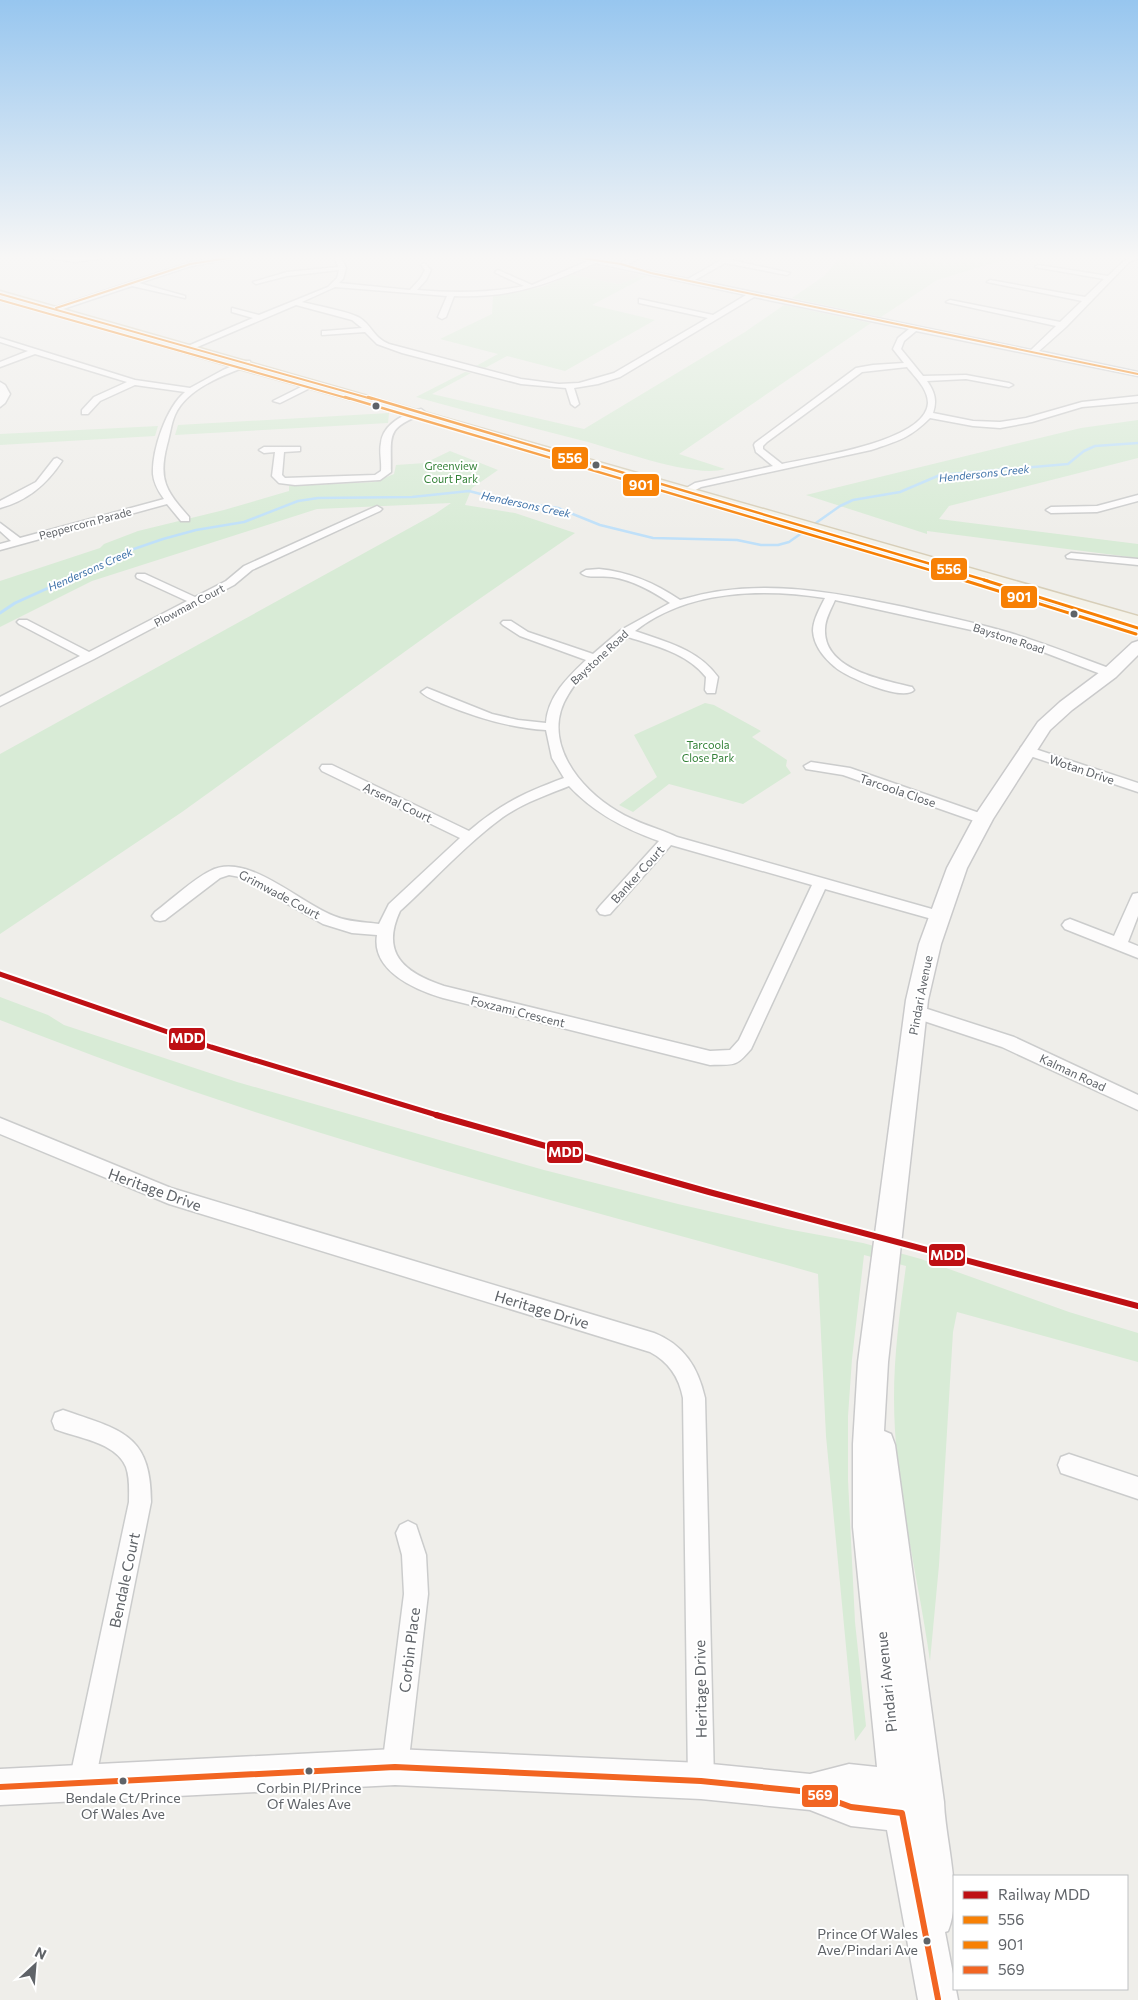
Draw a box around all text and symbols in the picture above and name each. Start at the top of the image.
unlabelled marker [371,401,381,411]
line badge: 556 [551,446,589,470]
text: 556 [558,449,583,466]
park label: Greenview Court Park [424,459,478,485]
unlabelled marker [591,460,601,470]
water label: Hendersons Creek [938,462,1031,484]
line badge: 901 [622,473,660,497]
text: 901 [629,476,653,493]
water label: Hendersons Creek [480,488,573,520]
street label: Peppercorn Parade [37,504,133,542]
water label: Hendersons Creek [46,544,135,593]
line badge: 556 [930,557,968,581]
text: 556 [937,560,962,577]
street label: Plowman Court [152,581,227,629]
line badge: 901 [1000,585,1038,609]
text: 901 [1007,588,1031,605]
unlabelled marker [1069,609,1079,619]
street label: Baystone Road [972,620,1046,656]
street label: Baystone Road [567,627,631,687]
park label: Tarcoola Close Park [682,738,734,764]
street label: Wotan Drive [1048,751,1116,787]
street label: Tarcoola Close [858,770,938,810]
street label: Arsenal Court [361,779,435,825]
street label: Banker Court [608,842,666,906]
street label: Grimwade Court [237,867,323,921]
street label: Pindari Avenue [905,954,935,1036]
street label: Foxzami Crescent [469,993,567,1030]
line badge: MDD [168,1027,206,1051]
text: MDD [170,1029,204,1046]
street label: Kalman Road [1038,1051,1108,1093]
line badge: MDD [546,1140,584,1164]
text: MDD [548,1143,582,1160]
street label: Heritage Drive [106,1164,204,1214]
line badge: MDD [928,1243,966,1267]
text: MDD [930,1246,964,1263]
street label: Heritage Drive [493,1286,592,1332]
street label: Bendale Court [105,1531,143,1629]
street label: Corbin Place [395,1606,423,1694]
street label: Pindari Avenue [872,1631,900,1733]
street label: Heritage Drive [690,1640,710,1738]
marker: Corbin Pl/Prince Of Wales Ave [304,1766,314,1776]
marker: Bendale Ct/Prince Of Wales Ave [118,1776,128,1786]
place label: Corbin Pl/Prince Of Wales Ave [256,1779,362,1812]
line badge: 569 [801,1784,839,1808]
text: 569 [807,1786,833,1803]
place label: Bendale Ct/Prince Of Wales Ave [65,1789,181,1822]
legend [953,1875,1128,1990]
text: Railway MDD [998,1885,1090,1903]
text: 556 [998,1910,1024,1928]
place label: Prince Of Wales Ave/Pindari Ave [817,1925,918,1958]
text: 901 [998,1935,1023,1953]
marker: Prince Of Wales Ave/Pindari Ave [922,1936,932,1946]
north arrow [10,1940,60,1990]
text: N [32,1943,49,1963]
text: 569 [998,1960,1025,1978]

